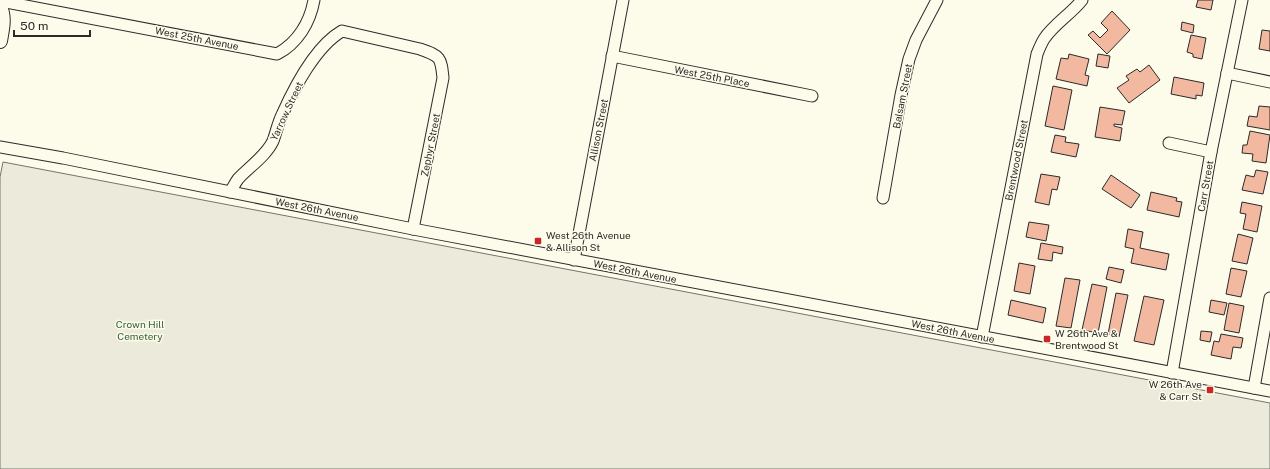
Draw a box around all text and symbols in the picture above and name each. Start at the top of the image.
scale bar [14,12,90,38]
text: 50 m [20,19,48,33]
street label: West 25th Avenue [154,24,240,52]
street label: Balsam Street [890,62,914,130]
street label: West 25th Place [673,63,751,89]
street label: Yarrow Street [267,80,305,142]
street label: Allison Street [586,98,610,162]
street label: Zephyr Street [418,112,442,178]
street label: Brentwood Street [1002,118,1030,202]
street label: Carr Street [1195,159,1215,213]
street label: West 26th Avenue [274,195,360,223]
place label: West 26th Avenue & Allison St [546,229,631,253]
marker: West 26th Avenue & Allison St [533,236,543,246]
street label: West 26th Avenue [592,257,678,285]
street label: West 26th Avenue [910,317,996,345]
park label: Crown Hill Cemetery [116,318,164,342]
place label: W 26th Ave & Brentwood St [1055,327,1119,351]
marker: W 26th Ave & Brentwood St [1042,334,1052,344]
place label: W 26th Ave & Carr St [1149,378,1202,402]
marker: W 26th Ave & Carr St [1205,385,1215,395]

